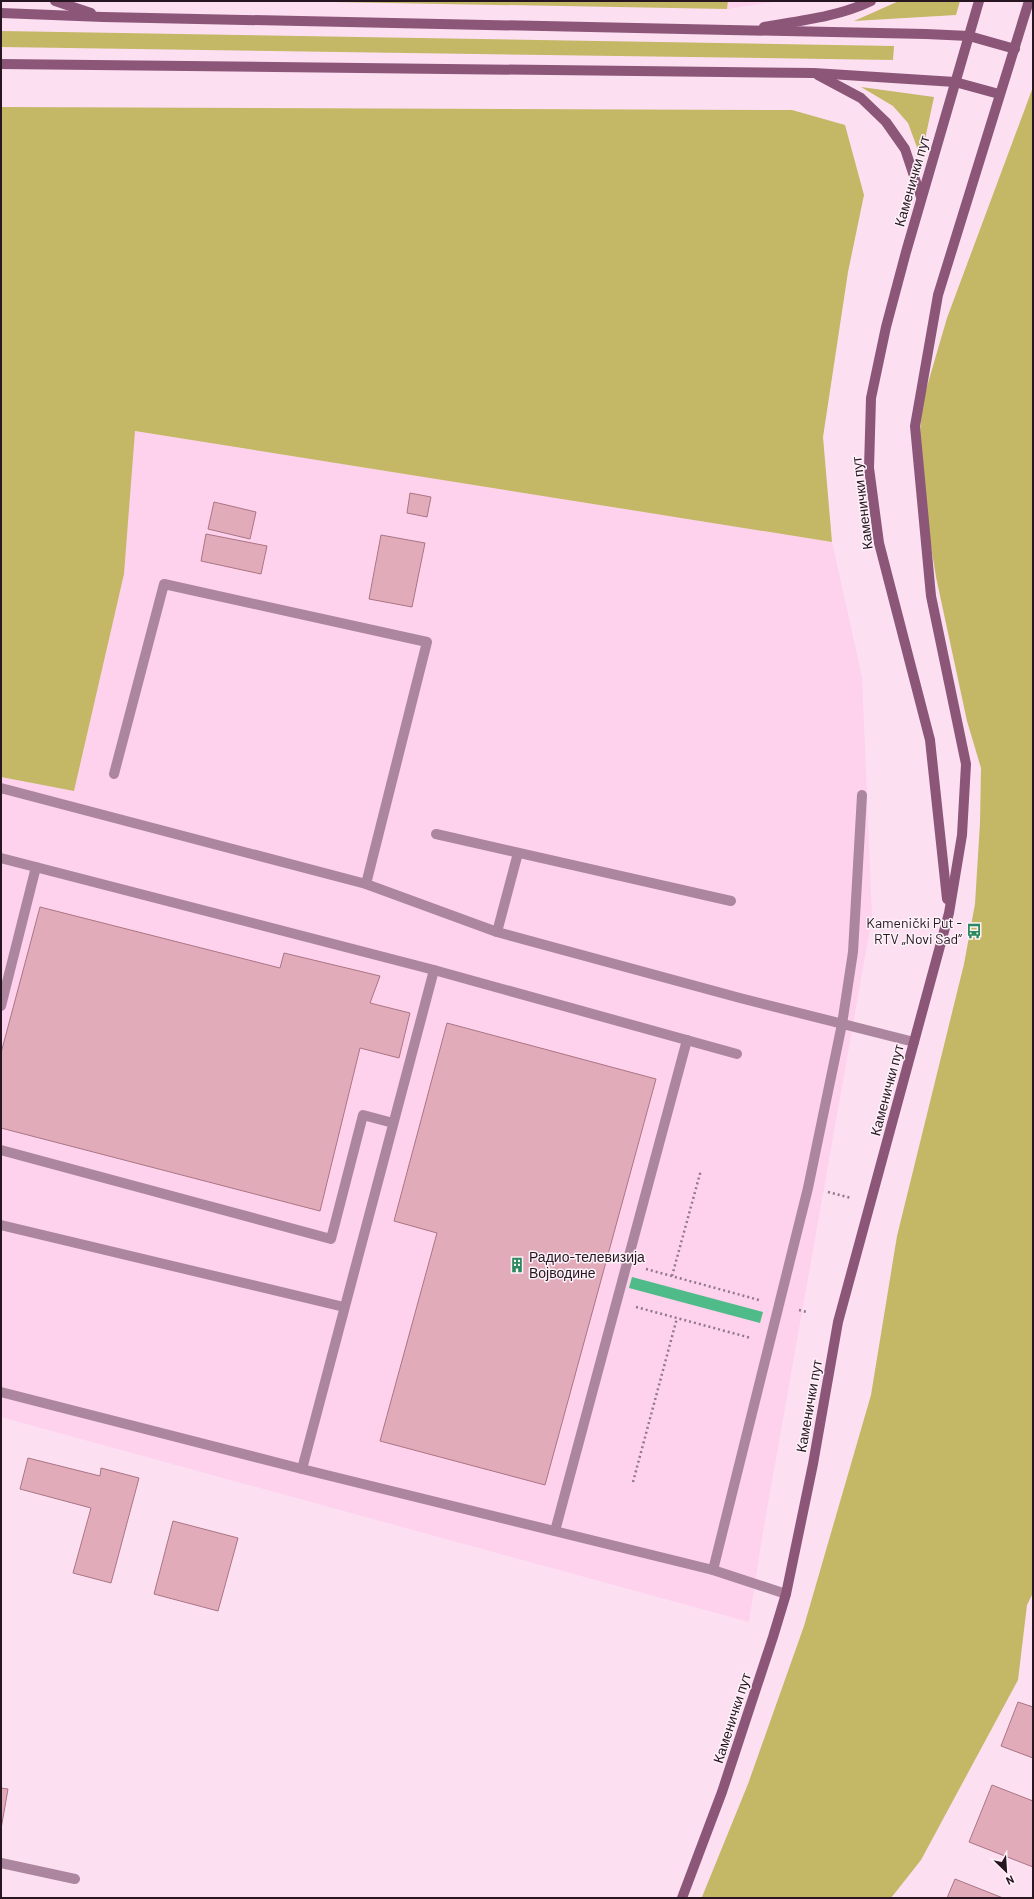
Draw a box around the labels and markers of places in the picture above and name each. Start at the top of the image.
place label: Kamenički Put - RTV „Novi Sad” [866,914,962,947]
bus stop icon: Kamenički Put - RTV „Novi Sad” [965,922,983,940]
place label: Радио-телевизија Војводине [529,1248,645,1281]
building icon: Радио-телевизија Војводине [508,1256,526,1274]

